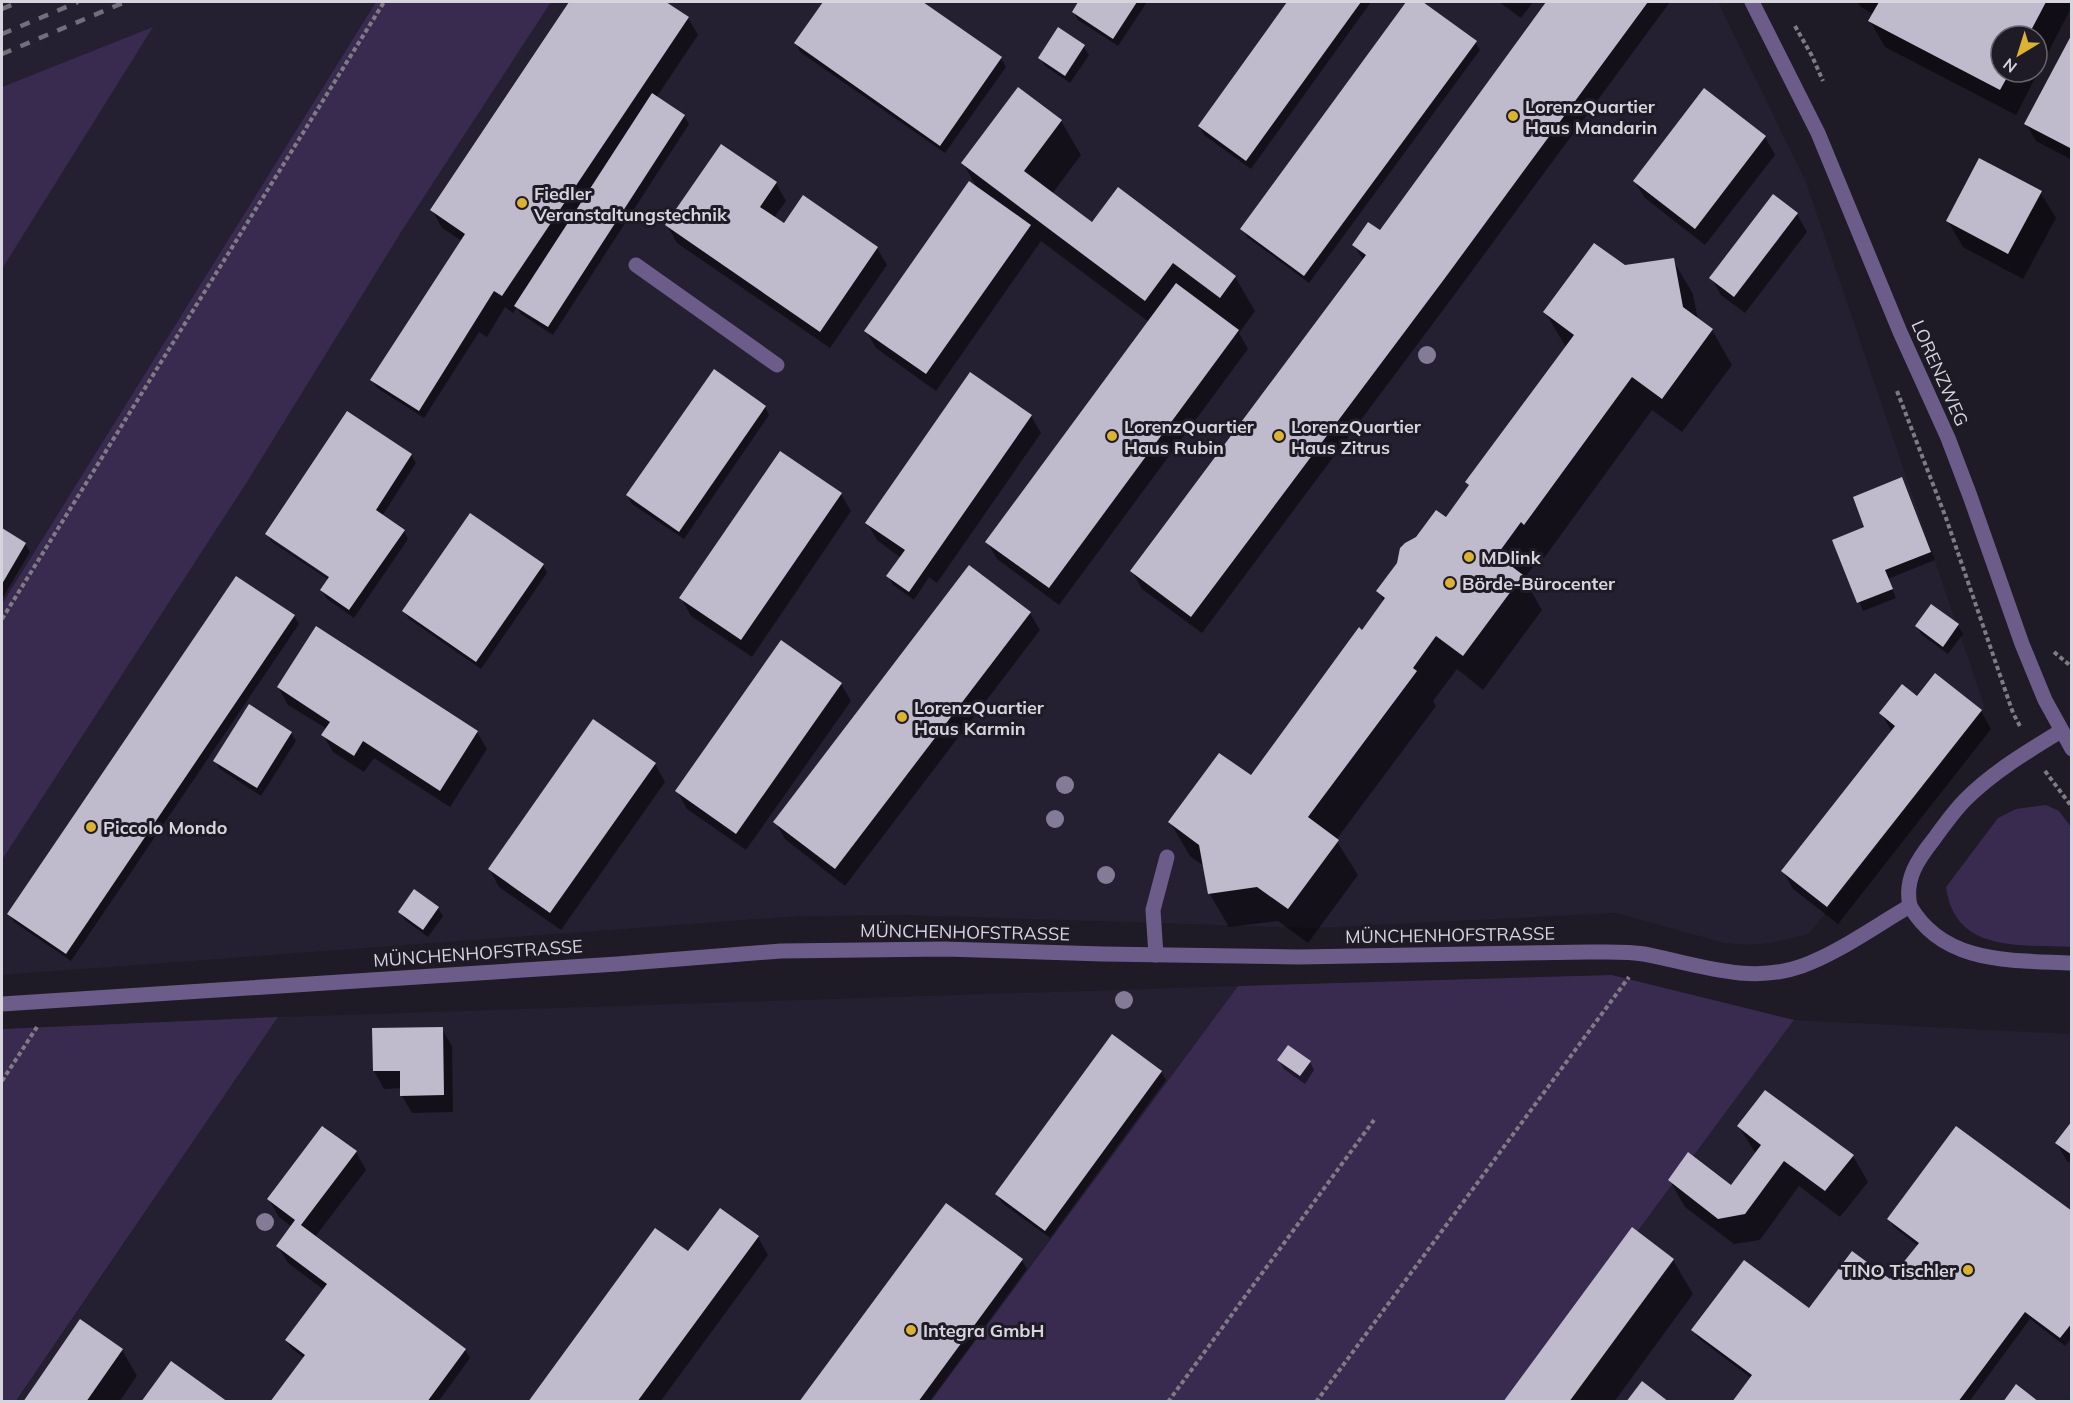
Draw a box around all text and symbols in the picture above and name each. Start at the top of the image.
north arrow [1989,24,2049,84]
text: N [1999,54,2021,77]
place label: LorenzQuartier Haus Mandarin [1525,95,1657,139]
marker: LorenzQuartier Haus Mandarin [1506,109,1520,123]
place label: Fiedler Veranstaltungstechnik [533,182,728,226]
marker: Fiedler Veranstaltungstechnik [515,196,529,210]
street label: LORENZWEG [1906,316,1974,430]
place label: LorenzQuartier Haus Rubin [1124,415,1255,459]
place label: LorenzQuartier Haus Zitrus [1291,415,1422,459]
marker: LorenzQuartier Haus Rubin [1105,429,1119,443]
marker: LorenzQuartier Haus Zitrus [1272,429,1286,443]
place label: MDlink [1481,546,1542,569]
marker: MDlink [1462,550,1476,564]
place label: Börde-Bürocenter [1462,572,1616,595]
marker: Börde-Bürocenter [1443,576,1457,590]
place label: LorenzQuartier Haus Karmin [914,696,1045,740]
marker: LorenzQuartier Haus Karmin [895,710,909,724]
place label: Piccolo Mondo [103,816,227,839]
marker: Piccolo Mondo [84,820,98,834]
street label: MÜNCHENHOFSTRASSE [860,919,1070,945]
street label: MÜNCHENHOFSTRASSE [1345,922,1555,948]
street label: MÜNCHENHOFSTRASSE [373,934,583,972]
place label: TINO Tischler [1841,1259,1957,1282]
marker: TINO Tischler [1961,1263,1975,1277]
place label: Integra GmbH [923,1319,1044,1342]
marker: Integra GmbH [904,1323,918,1337]

